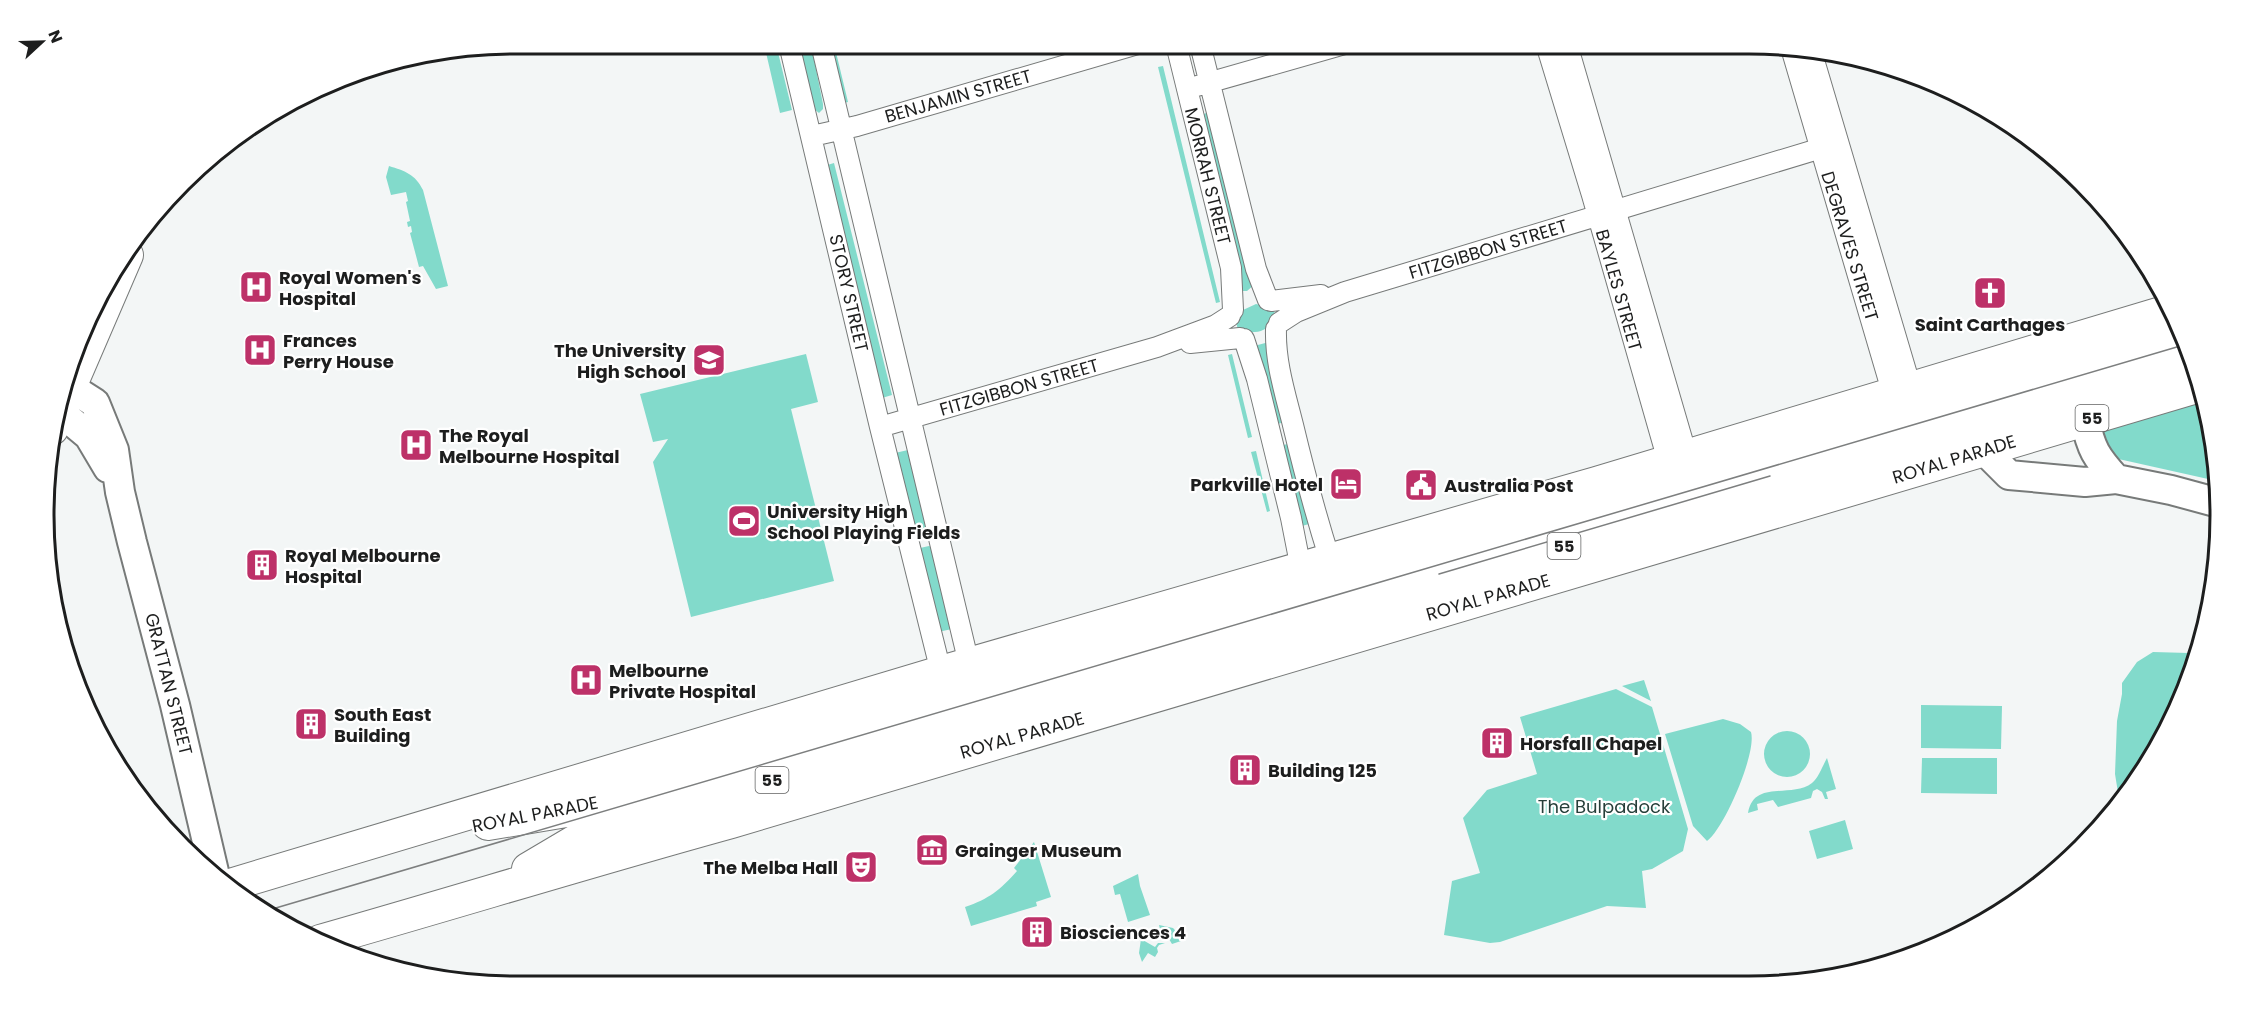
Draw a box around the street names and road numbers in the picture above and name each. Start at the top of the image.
street label: BENJAMIN STREET [882,63,1034,129]
street label: MORRAH STREET [1179,105,1237,247]
street label: DEGRAVES STREET [1815,168,1885,324]
street label: FITZGIBBON STREET [1406,213,1571,285]
street label: BAYLES STREET [1590,226,1648,354]
street label: STORY STREET [823,232,875,355]
street label: FITZGIBBON STREET [936,352,1102,422]
road number: 55 [2076,405,2108,431]
street label: ROYAL PARADE [1889,428,2019,490]
road number: 55 [1548,533,1580,559]
street label: ROYAL PARADE [1423,567,1553,627]
street label: GRATTAN STREET [139,610,199,758]
street label: ROYAL PARADE [957,705,1087,765]
road number: 55 [756,767,788,793]
street label: ROYAL PARADE [470,790,600,838]

